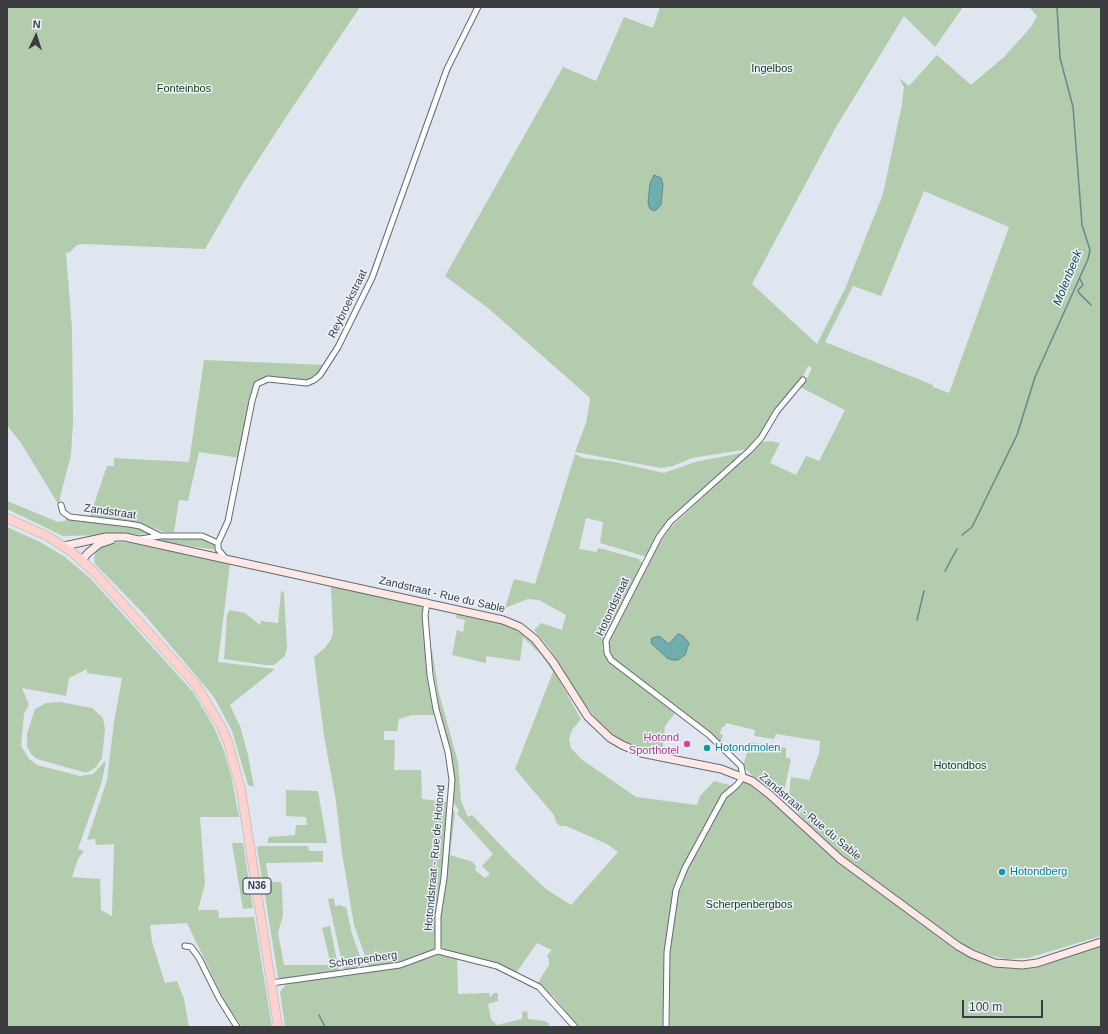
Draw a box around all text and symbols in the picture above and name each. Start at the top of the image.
north arrow [16,16,56,56]
text: N [32,18,41,30]
park label: Ingelbos [751,62,793,76]
park label: Fonteinbos [157,82,211,96]
water label: Molenbeek [1050,248,1086,308]
street label: Reybroekstraat [326,268,370,340]
street label: Zandstraat [83,502,137,522]
street label: Zandstraat - Rue du Sable [378,574,506,616]
street label: Hotondstraat [594,576,632,638]
place label: Hotond Sporthotel [629,731,679,757]
marker: Hotond Sporthotel [682,739,692,749]
place label: Hotondmolen [715,741,780,755]
marker: Hotondmolen [702,743,712,753]
park label: Hotondbos [933,759,987,773]
street label: Zandstraat - Rue du Sable [756,770,864,864]
street label: Hotondstraat - Rue de Hotond [422,784,448,932]
place label: Hotondberg [1010,865,1067,879]
marker: Hotondberg [997,867,1007,877]
road number: N36 [243,878,271,894]
park label: Scherpenbergbos [706,898,792,912]
street label: Scherpenberg [328,949,398,971]
scale bar [964,992,1045,1018]
text: 100 m [969,1000,1002,1014]

